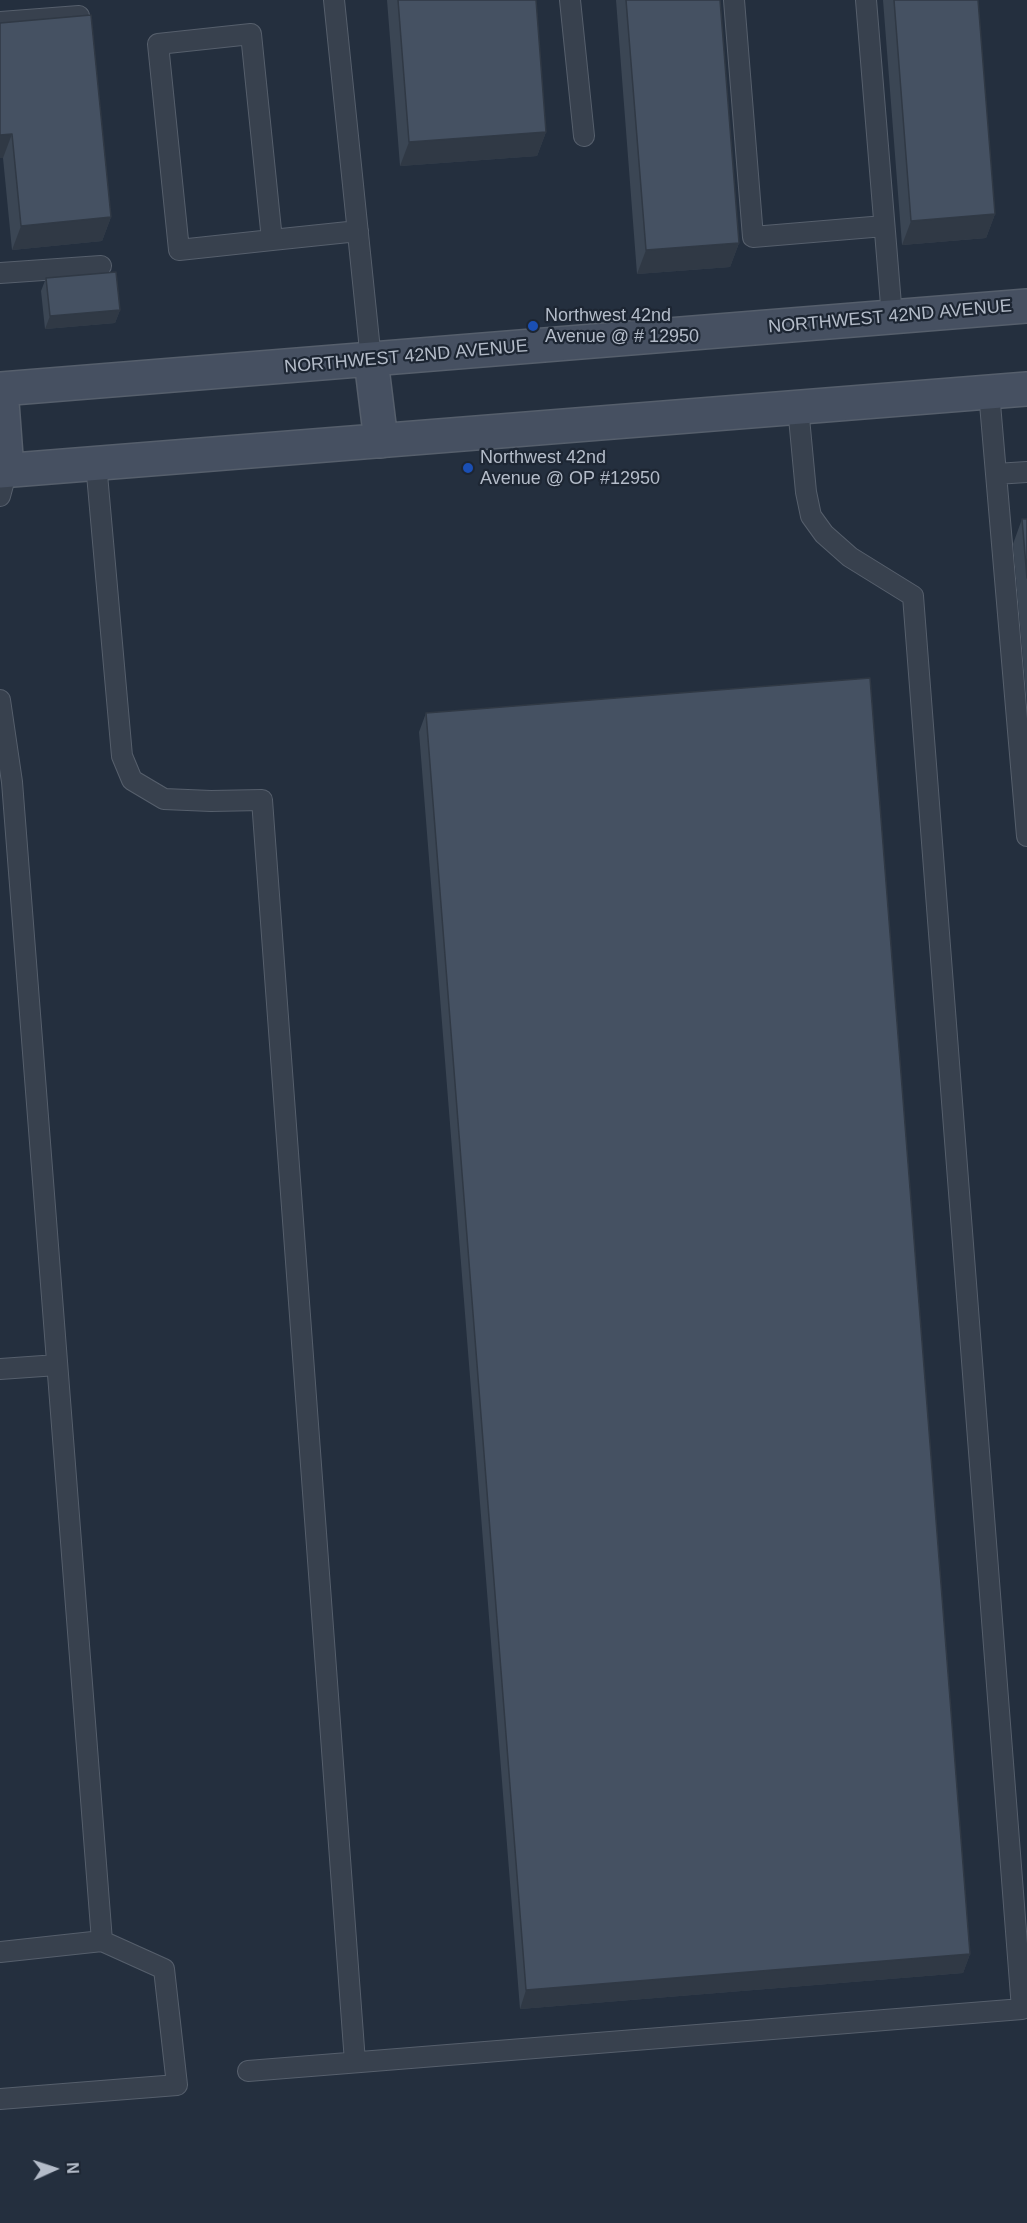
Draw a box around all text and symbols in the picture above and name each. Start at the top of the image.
street label: NORTHWEST 42ND AVENUE [767,296,1013,338]
place label: Northwest 42nd Avenue @ # 12950 [545,305,699,348]
marker: Northwest 42nd Avenue @ # 12950 [526,319,540,333]
street label: NORTHWEST 42ND AVENUE [283,336,529,378]
place label: Northwest 42nd Avenue @ OP #12950 [480,447,660,490]
marker: Northwest 42nd Avenue @ OP #12950 [461,461,475,475]
north arrow [24,2139,84,2199]
text: N [64,2162,81,2174]

